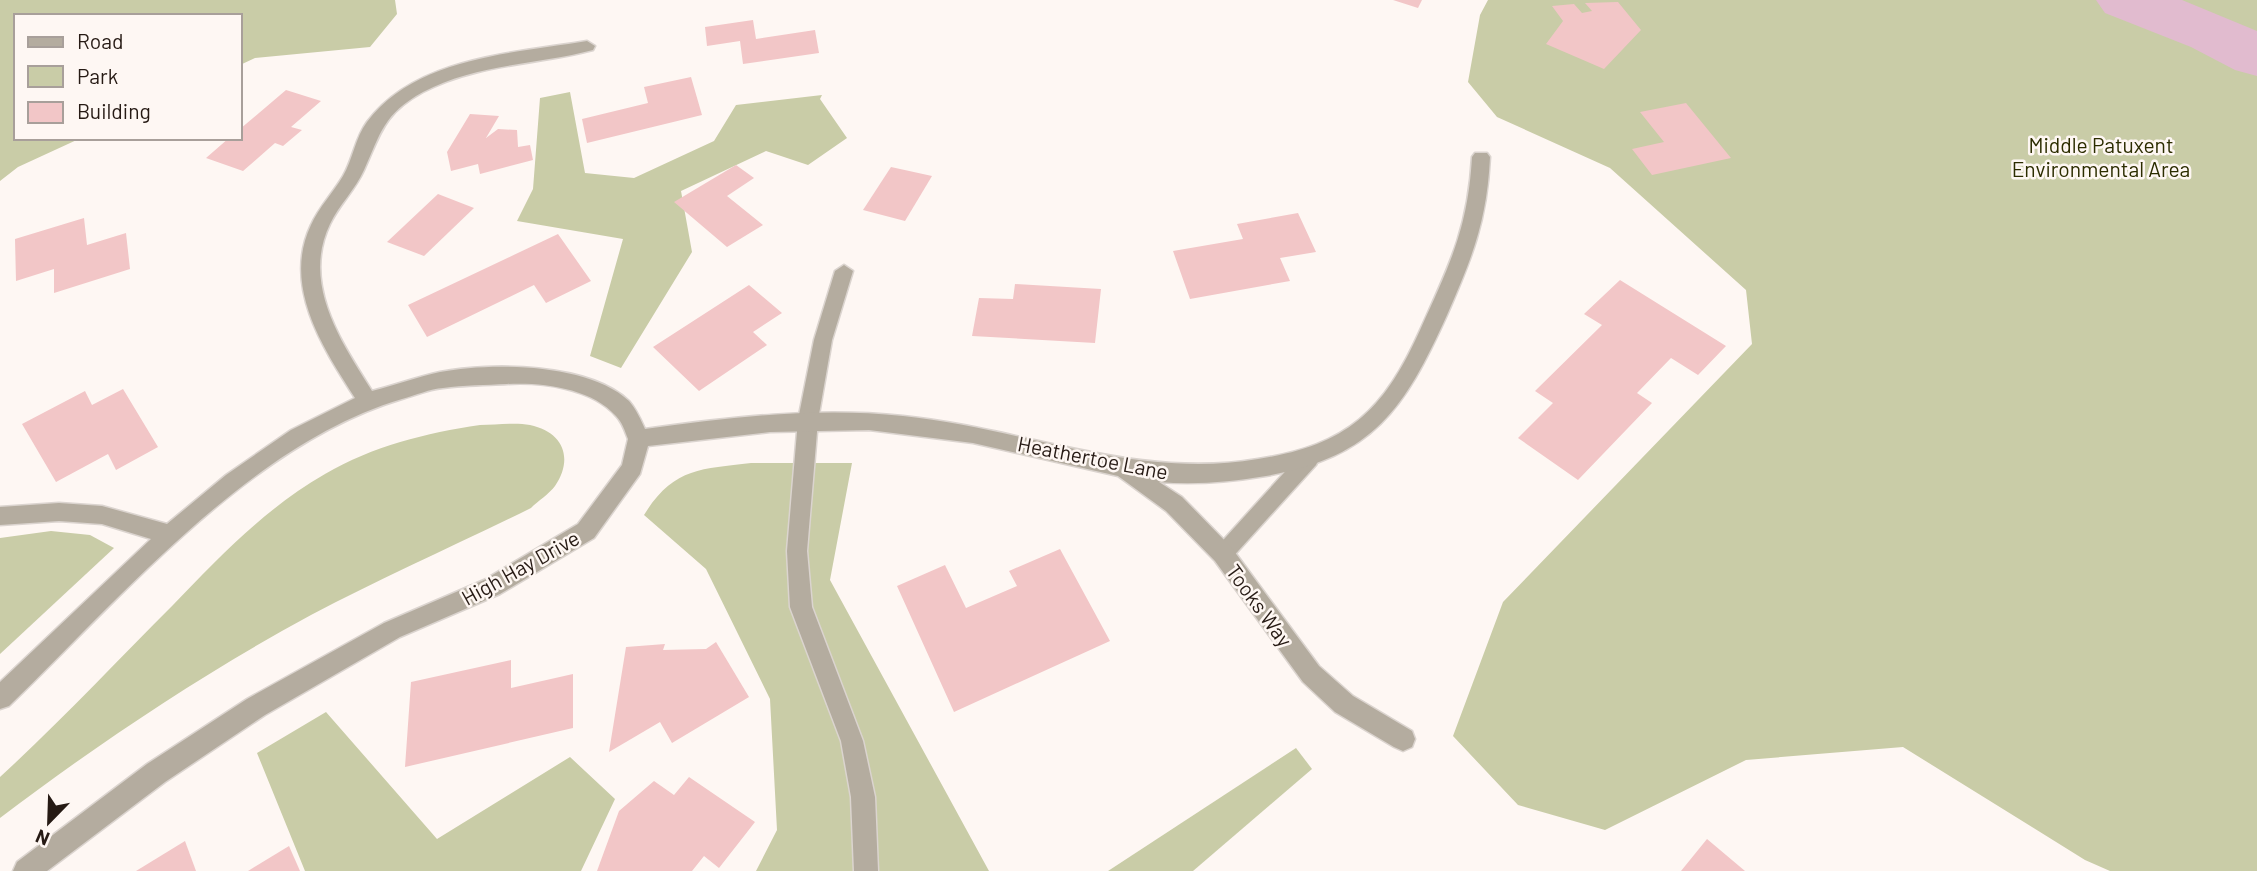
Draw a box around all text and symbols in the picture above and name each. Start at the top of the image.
legend [14,14,242,140]
text: Road [77,28,123,53]
text: Park [77,63,118,88]
text: Building [77,98,151,123]
park label: Middle Patuxent Environmental Area [2012,132,2190,181]
street label: Heathertoe Lane [1016,430,1170,484]
street label: High Hay Drive [457,524,583,610]
street label: Tooks Way [1222,559,1298,651]
north arrow [14,787,84,857]
text: N [32,825,52,851]

